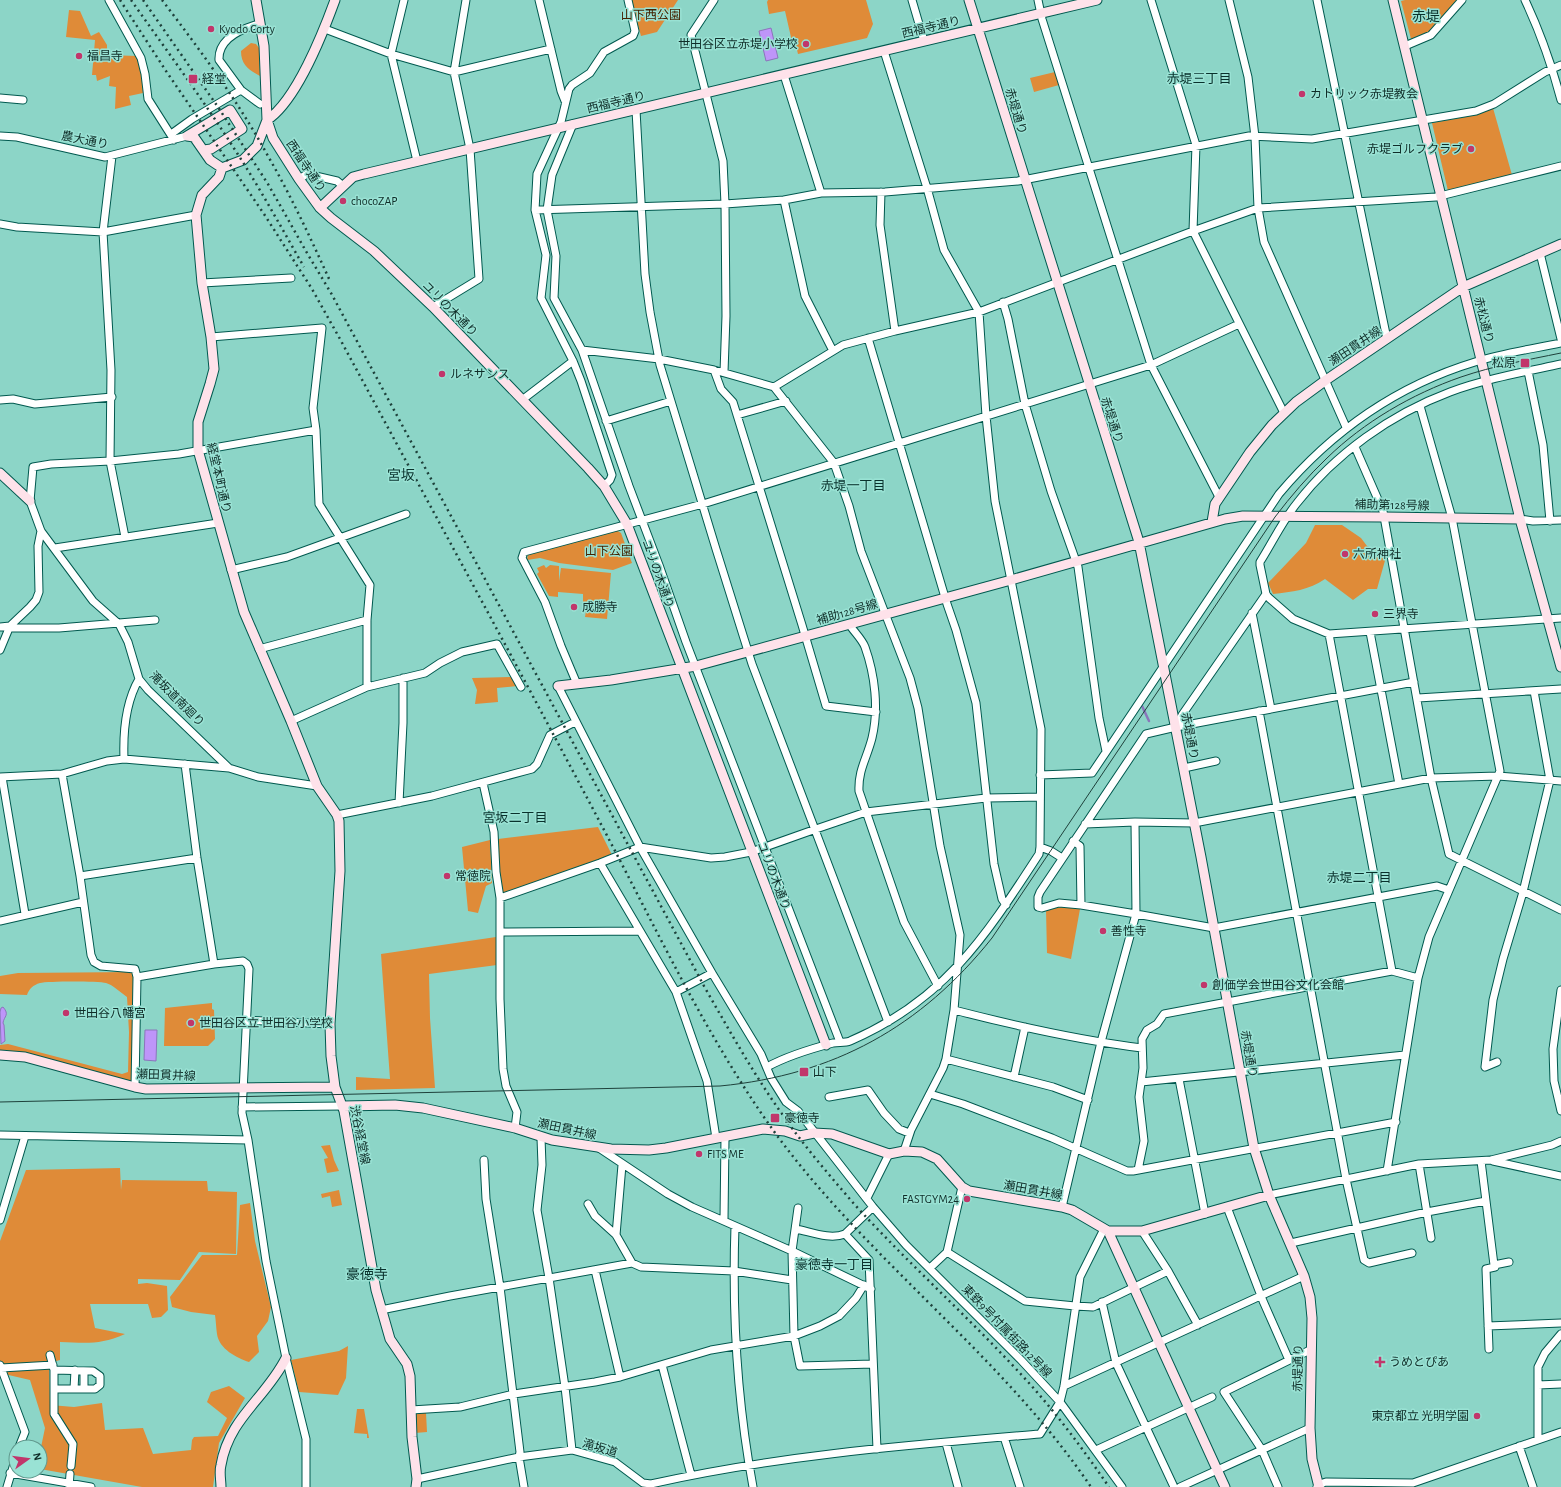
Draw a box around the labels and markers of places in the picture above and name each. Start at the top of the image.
place label: Kyodo Corty [219,23,275,36]
marker: Kyodo Corty [206,24,216,34]
place label: 世田谷区立赤堤小学校 [678,37,798,50]
marker: 世田谷区立赤堤小学校 [801,39,811,49]
place label: 福昌寺 [87,50,123,62]
marker: 福昌寺 [74,51,84,61]
place label: 経堂 [202,72,226,85]
marker: 経堂 [187,73,199,85]
place label: カトリック赤堤教会 [1310,88,1418,100]
marker: カトリック赤堤教会 [1297,89,1307,99]
place label: 赤堤ゴルフクラブ [1367,142,1463,155]
marker: 赤堤ゴルフクラブ [1466,144,1476,154]
place label: chocoZAP [351,195,398,207]
marker: chocoZAP [338,196,348,206]
place label: 松原 [1492,357,1516,369]
marker: 松原 [1519,357,1531,369]
place label: ルネサンス [450,368,510,380]
marker: ルネサンス [437,369,447,379]
place label: 六所神社 [1353,547,1401,560]
marker: 六所神社 [1340,549,1350,559]
place label: 成勝寺 [582,600,618,613]
marker: 成勝寺 [569,602,579,612]
place label: 三界寺 [1383,608,1419,620]
marker: 三界寺 [1370,609,1380,619]
place label: 常徳院 [455,869,491,882]
marker: 常徳院 [442,871,452,881]
place label: 善性寺 [1111,924,1147,937]
marker: 善性寺 [1098,926,1108,936]
place label: 創価学会世田谷文化会館 [1212,978,1344,991]
marker: 創価学会世田谷文化会館 [1199,980,1209,990]
place label: 世田谷八幡宮 [74,1006,146,1019]
marker: 世田谷八幡宮 [61,1008,71,1018]
place label: 世田谷区立 世田谷小学校 [199,1016,333,1029]
marker: 世田谷区立 世田谷小学校 [186,1018,196,1028]
marker: 山下 [798,1066,810,1078]
place label: 山下 [813,1066,837,1078]
place label: 豪徳寺 [784,1111,820,1124]
marker: 豪徳寺 [769,1112,781,1124]
place label: FITS ME [707,1148,744,1160]
marker: FITS ME [694,1149,704,1159]
place label: FASTGYM24 [902,1193,959,1205]
marker: FASTGYM24 [962,1194,972,1204]
place label: うめとぴあ [1389,1355,1449,1368]
marker: うめとぴあ [1374,1356,1386,1368]
place label: 東京都立 光明学園 [1371,1409,1469,1422]
marker: 東京都立 光明学園 [1472,1411,1482,1421]

